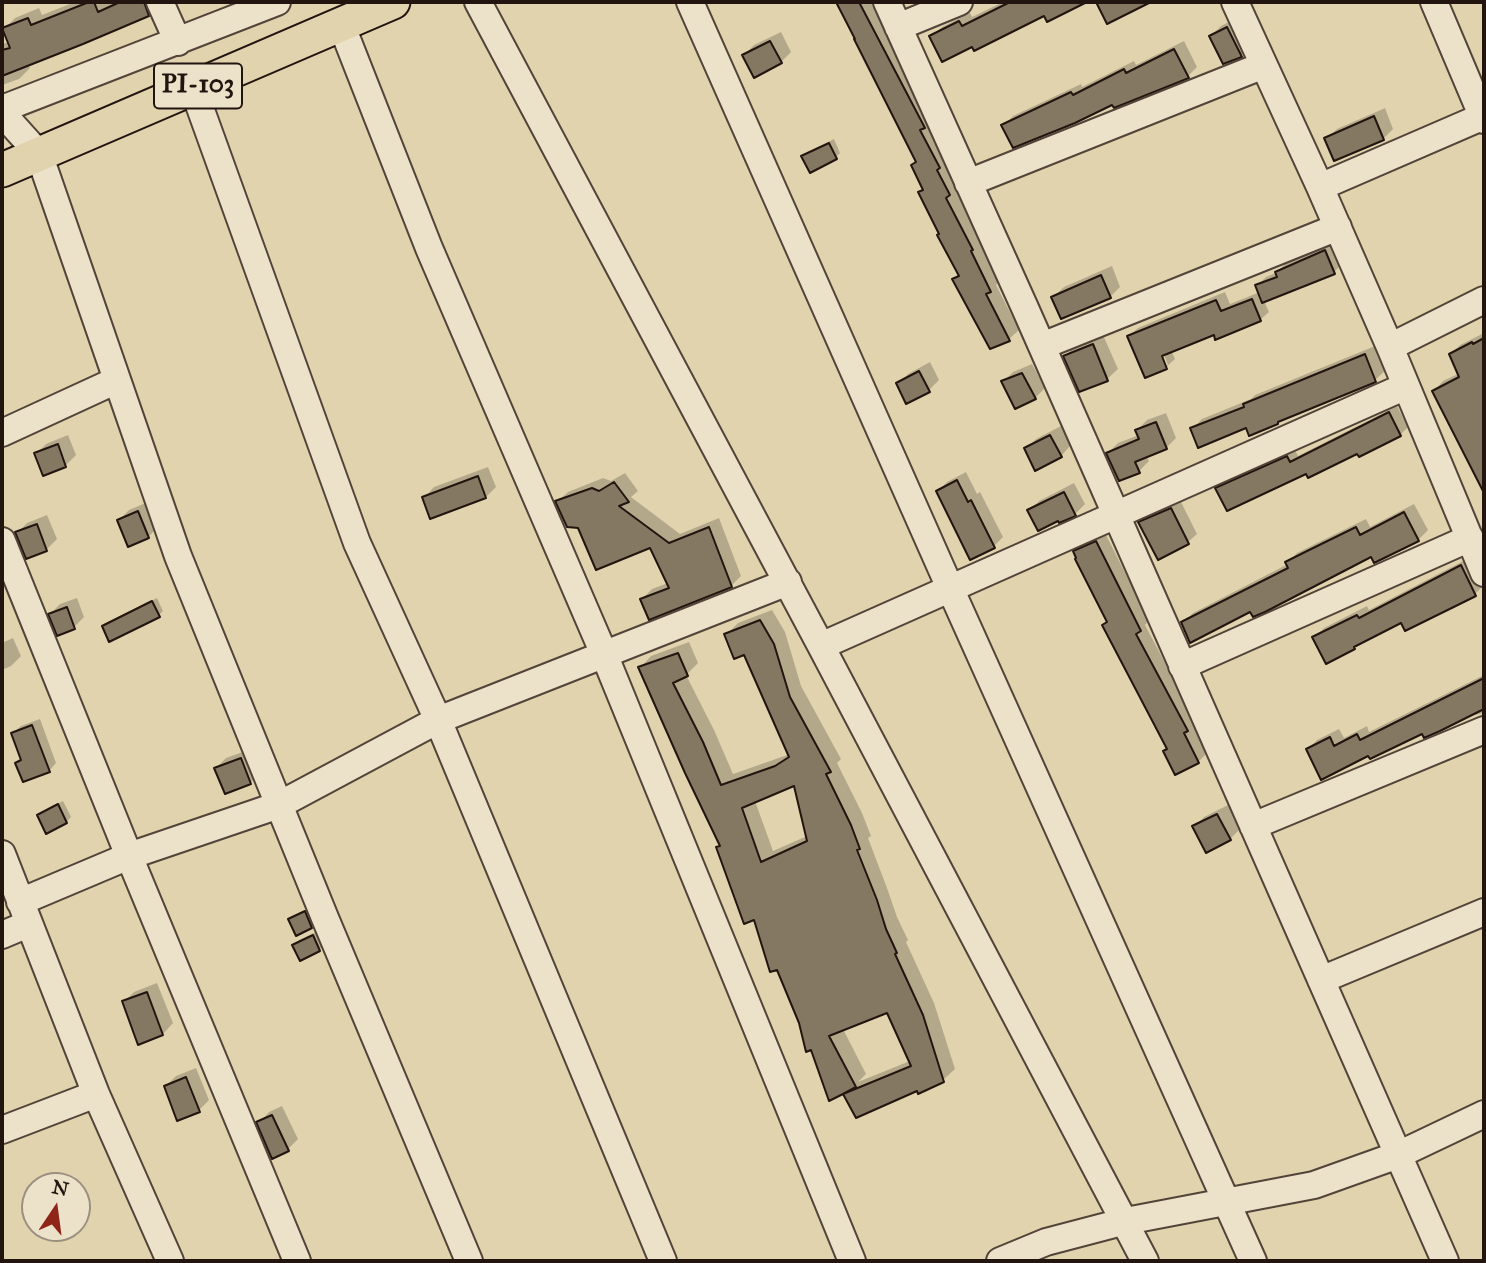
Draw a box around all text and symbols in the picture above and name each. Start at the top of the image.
road number: PI-103 [154,64,242,108]
north arrow [21,1172,91,1242]
text: N [50,1175,71,1201]

